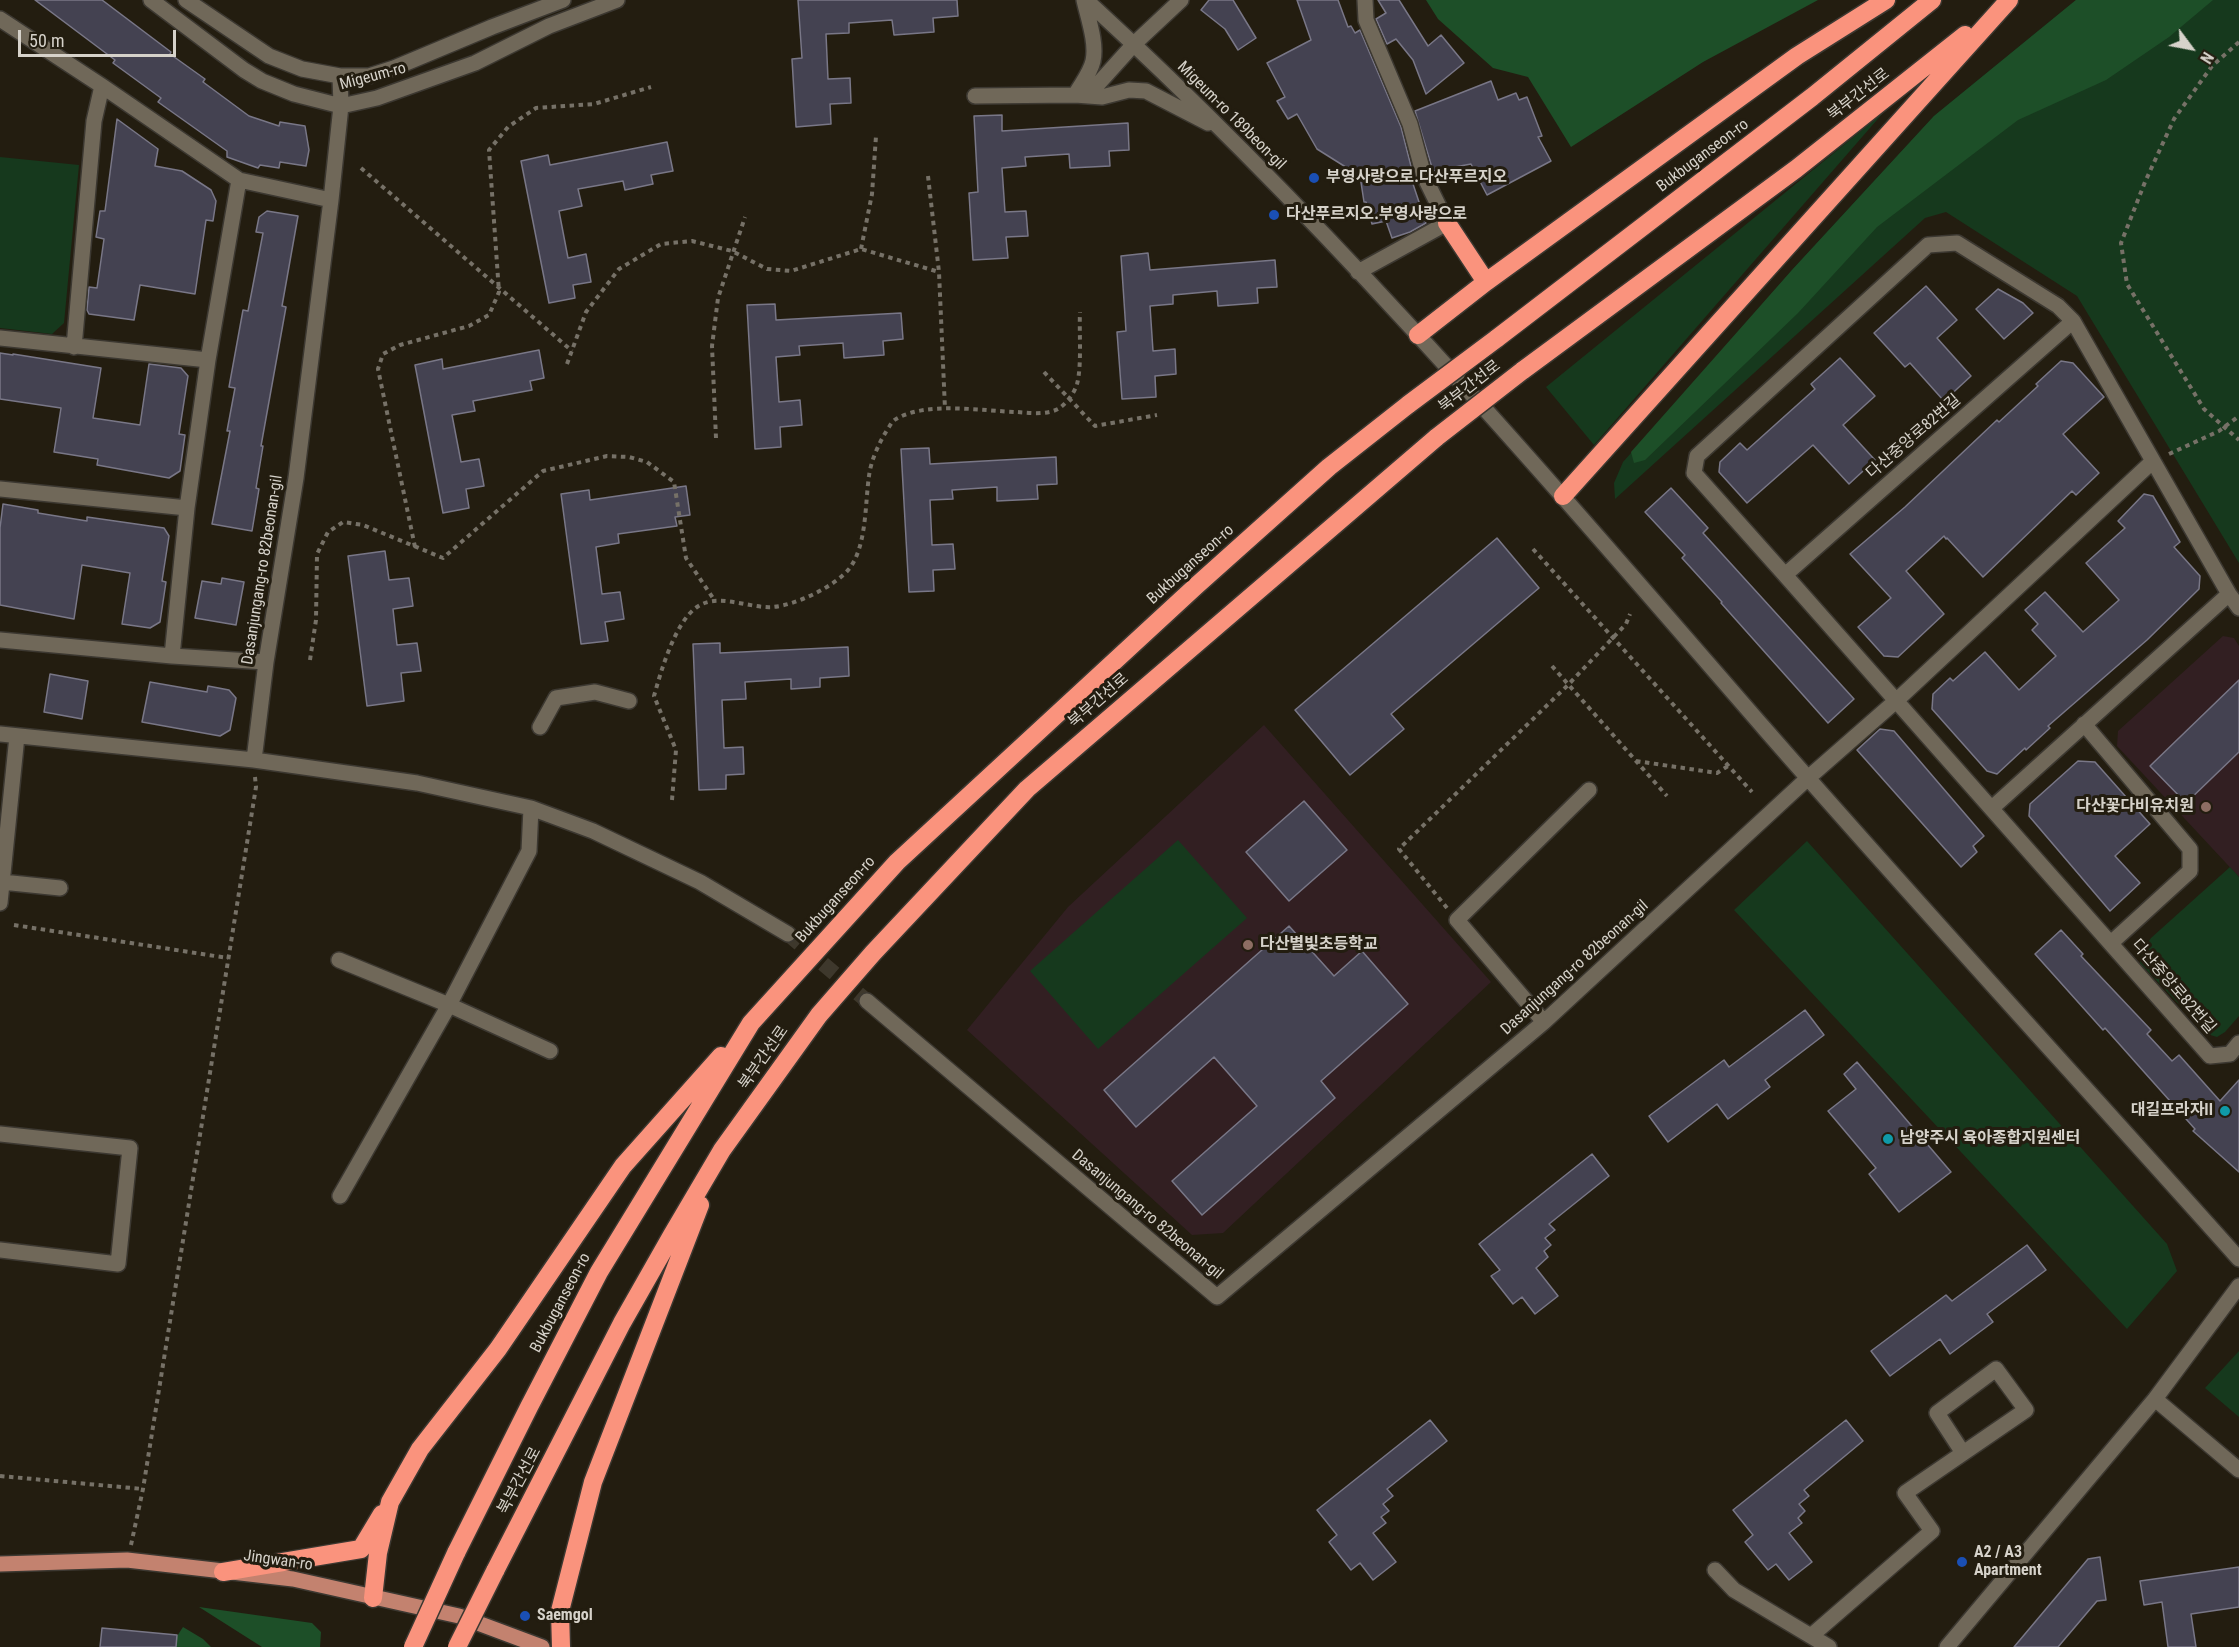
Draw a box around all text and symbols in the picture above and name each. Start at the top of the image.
scale bar [21,18,178,56]
north arrow [2161,18,2221,78]
text: 50 m [29,30,64,51]
text: N [2196,49,2217,67]
street label: Migeum-ro 189beon-gil [1173,58,1289,174]
street label: Migeum-ro [338,59,408,95]
street label: 북부간선로 [1824,65,1894,125]
street label: Bukbuganseon-ro [1653,115,1753,197]
place label: 부영사랑으로.다산푸르지오 [1326,168,1507,188]
marker: 부영사랑으로.다산푸르지오 [1307,171,1321,185]
place label: 다산푸르지오.부영사랑으로 [1286,205,1467,225]
marker: 다산푸르지오.부영사랑으로 [1267,208,1281,222]
street label: 북부간선로 [1435,357,1505,417]
street label: 다산중앙로82번길 [1863,391,1965,483]
street label: Dasanjungang-ro 82beonan-gil [239,474,287,666]
street label: Bukbuganseon-ro [1144,521,1238,609]
street label: 북부간선로 [1065,670,1133,732]
place label: 다산꽃다비유치원 [2076,797,2194,817]
marker: 다산꽃다비유치원 [2199,800,2213,814]
street label: Bukbuganseon-ro [792,853,880,947]
street label: Dasanjungang-ro 82beonan-gil [1497,897,1653,1039]
place label: 다산별빛초등학교 [1260,935,1378,955]
street label: 다산중앙로82번길 [2127,936,2219,1038]
marker: 다산별빛초등학교 [1241,938,1255,952]
street label: 북부간선로 [735,1022,793,1094]
place label: 대길프라자II [2131,1101,2213,1121]
marker: 대길프라자II [2218,1104,2232,1118]
place label: 남양주시 육아종합지원센터 [1900,1129,2080,1149]
marker: 남양주시 육아종합지원센터 [1881,1132,1895,1146]
street label: Dasanjungang-ro 82beonan-gil [1067,1146,1227,1284]
street label: Bukbuganseon-ro [527,1250,595,1356]
street label: 북부간선로 [494,1444,546,1518]
place label: A2 / A3 Apartment [1974,1543,2042,1581]
street label: Jingwan-ro [242,1547,314,1575]
marker: A2 / A3 Apartment [1955,1555,1969,1569]
place label: Saemgol [537,1606,593,1626]
marker: Saemgol [518,1609,532,1623]

